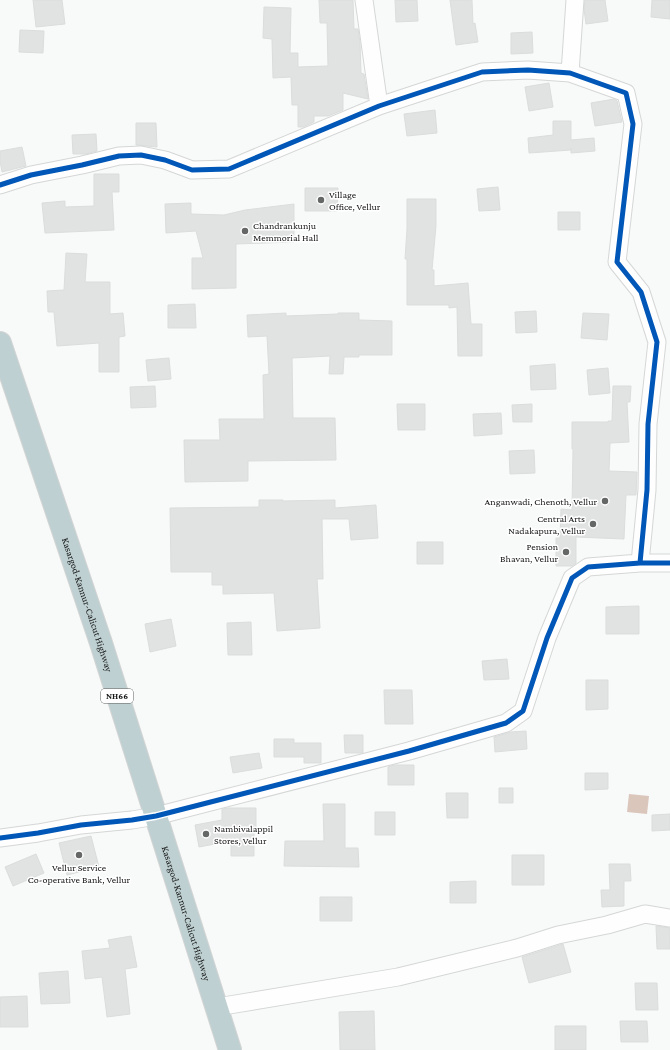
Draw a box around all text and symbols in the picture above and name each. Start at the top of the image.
place label: Village Office, Vellur [329,189,381,212]
marker: Village Office, Vellur [316,195,326,205]
place label: Chandrankunju Memmorial Hall [253,220,319,243]
marker: Chandrankunju Memmorial Hall [240,226,250,236]
place label: Anganwadi, Chenoth, Vellur [485,496,597,507]
marker: Anganwadi, Chenoth, Vellur [600,496,610,506]
place label: Central Arts Nadakapura, Vellur [508,513,585,536]
marker: Central Arts Nadakapura, Vellur [588,519,598,529]
street label: Kasargod-Kannur-Calicut Highway [60,536,115,674]
place label: Pension Bhavan, Vellur [500,541,559,564]
marker: Pension Bhavan, Vellur [561,547,571,557]
road number: NH66 [101,689,133,703]
place label: Nambivalappil Stores, Vellur [214,823,273,846]
marker: Nambivalappil Stores, Vellur [201,829,211,839]
street label: Kasargod-Kannur-Calicut Highway [160,844,213,982]
marker: Vellur Service Co-operative Bank, Vellur [74,850,84,860]
place label: Vellur Service Co-operative Bank, Vellur [28,862,131,885]

